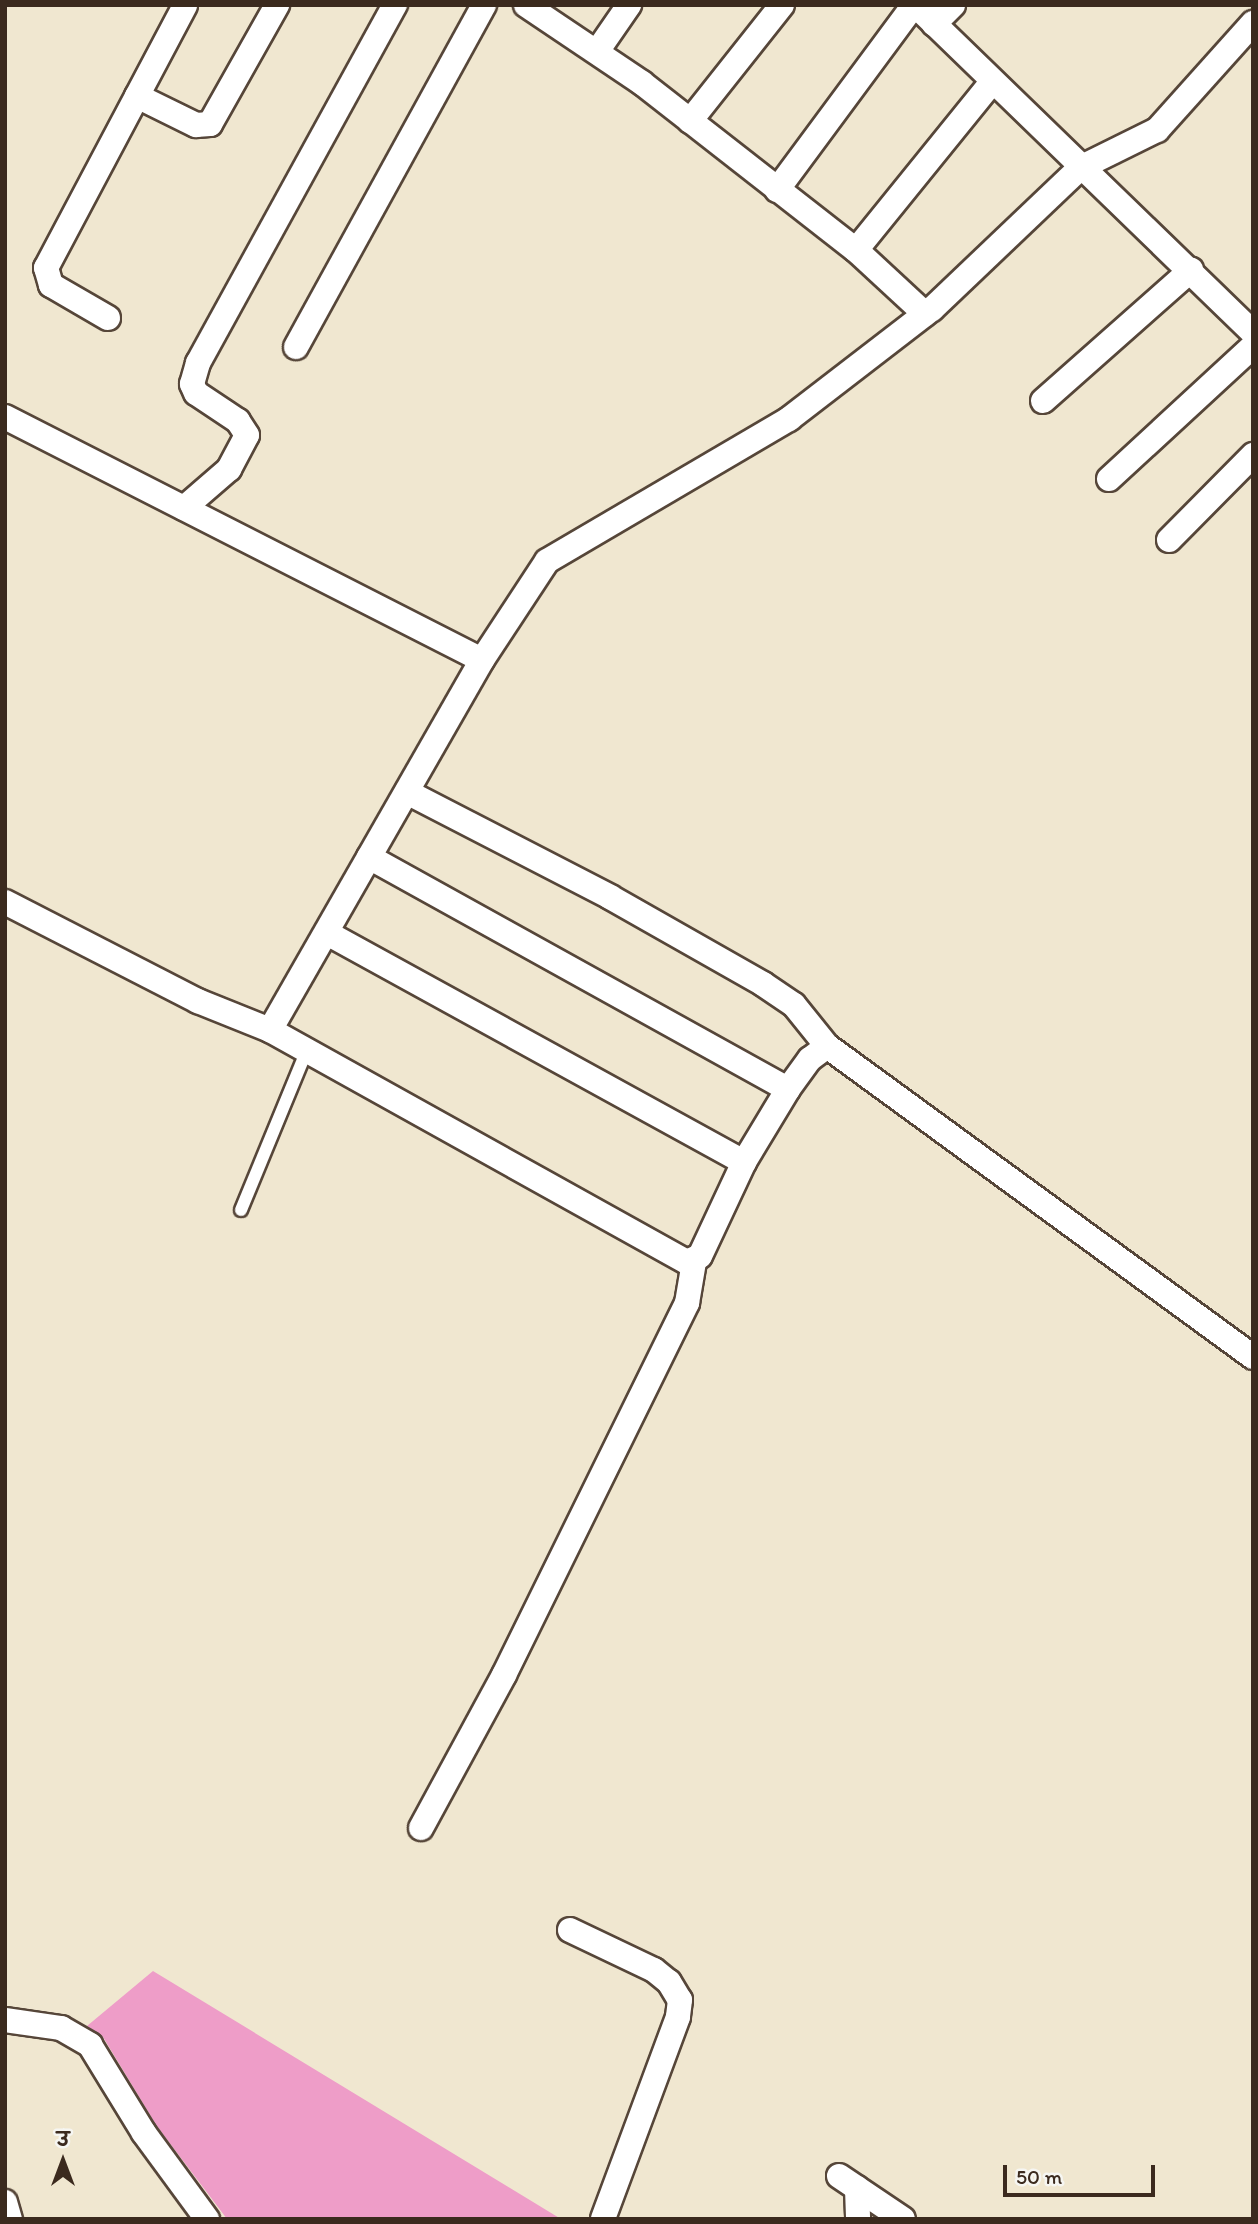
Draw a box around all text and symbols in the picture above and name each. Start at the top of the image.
north arrow [28,2126,98,2196]
text: उ [57,2128,69,2151]
scale bar [1006,2150,1158,2194]
text: 50 m [1016,2164,1062,2189]

